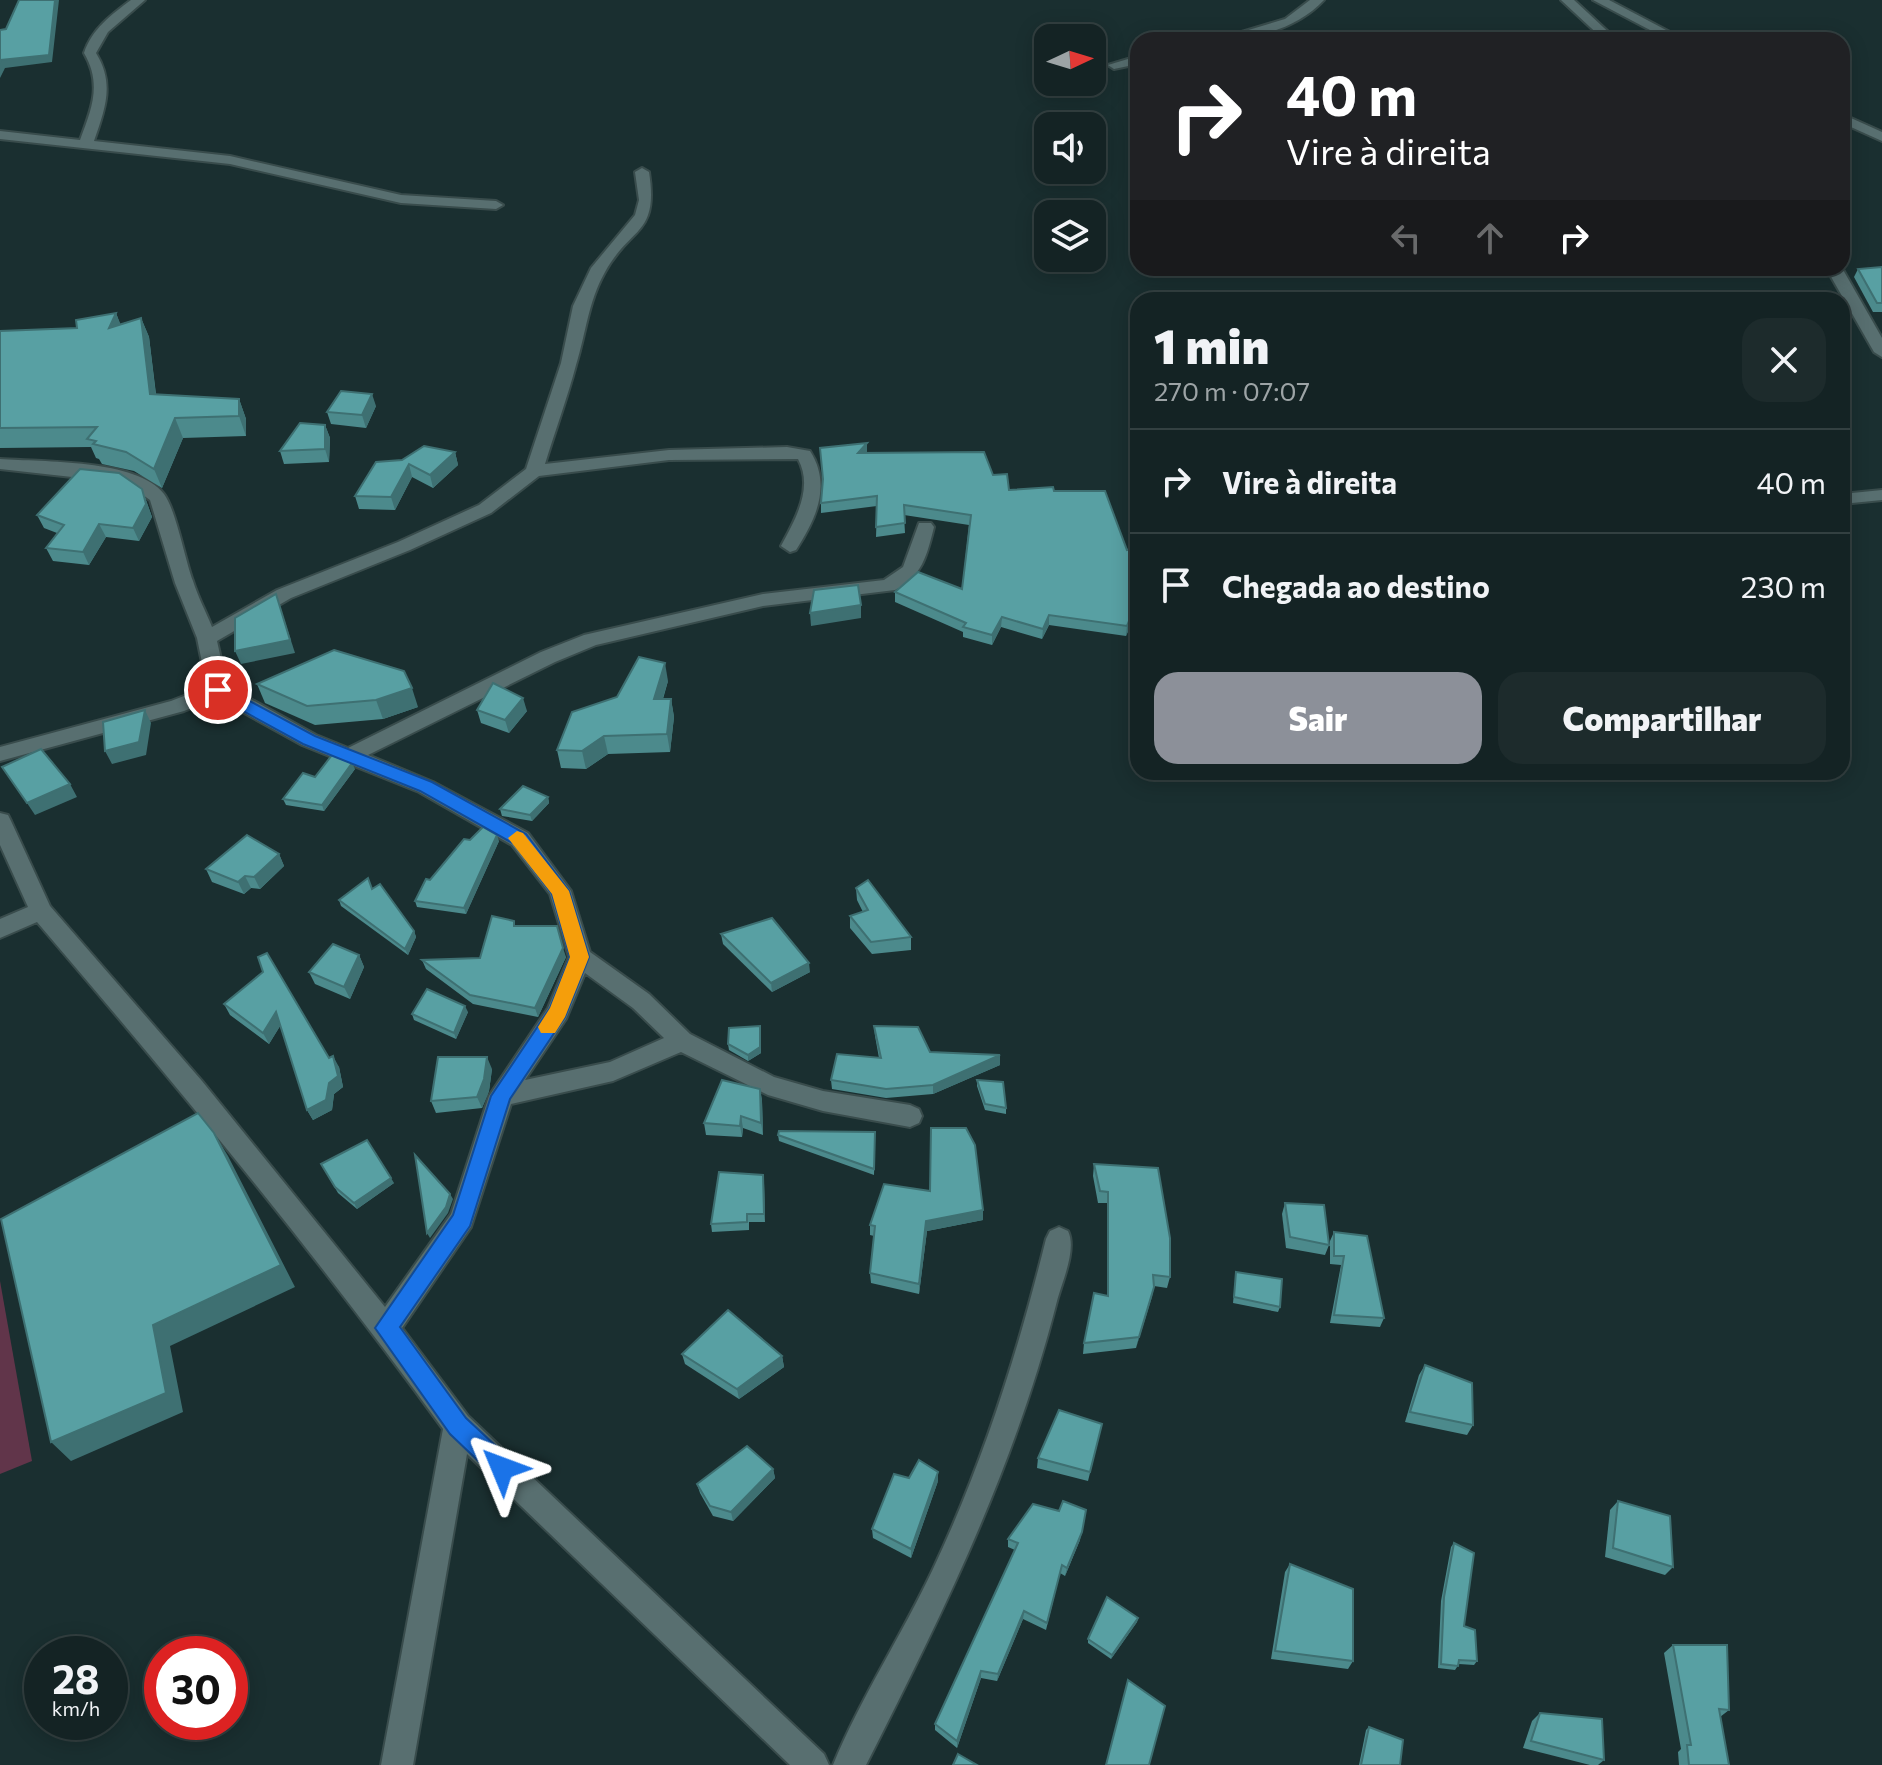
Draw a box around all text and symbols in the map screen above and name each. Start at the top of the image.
north arrow [1034,24,1106,96]
map controls [1034,24,1106,272]
text: 40 m [1286,59,1417,128]
icon: right [1154,64,1258,168]
button: sound [1034,112,1106,184]
text: Vire à direita [1286,128,1491,172]
button: layers [1034,200,1106,272]
icon: left [1384,216,1428,260]
icon: ahead [1468,216,1512,260]
icon: right [1552,216,1596,260]
text: 1 min [1154,315,1269,374]
button: close [1742,318,1826,402]
text: 270 m · 07:07 [1154,375,1310,406]
icon: right [1154,459,1198,503]
text: Vire à direita [1222,463,1397,500]
text: 40 m [1757,463,1826,500]
icon: arrive [1154,563,1198,607]
text: Chegada ao destino [1222,567,1490,604]
text: 230 m [1741,567,1826,604]
pin [184,656,252,724]
icon: arrive [196,668,240,712]
button: Sair [1154,672,1482,764]
button: Compartilhar [1498,672,1826,764]
position arrow [460,1426,544,1510]
speed limit sign: 30 [144,1636,248,1740]
text: 28 [52,1653,100,1702]
text: km/h [52,1696,100,1720]

